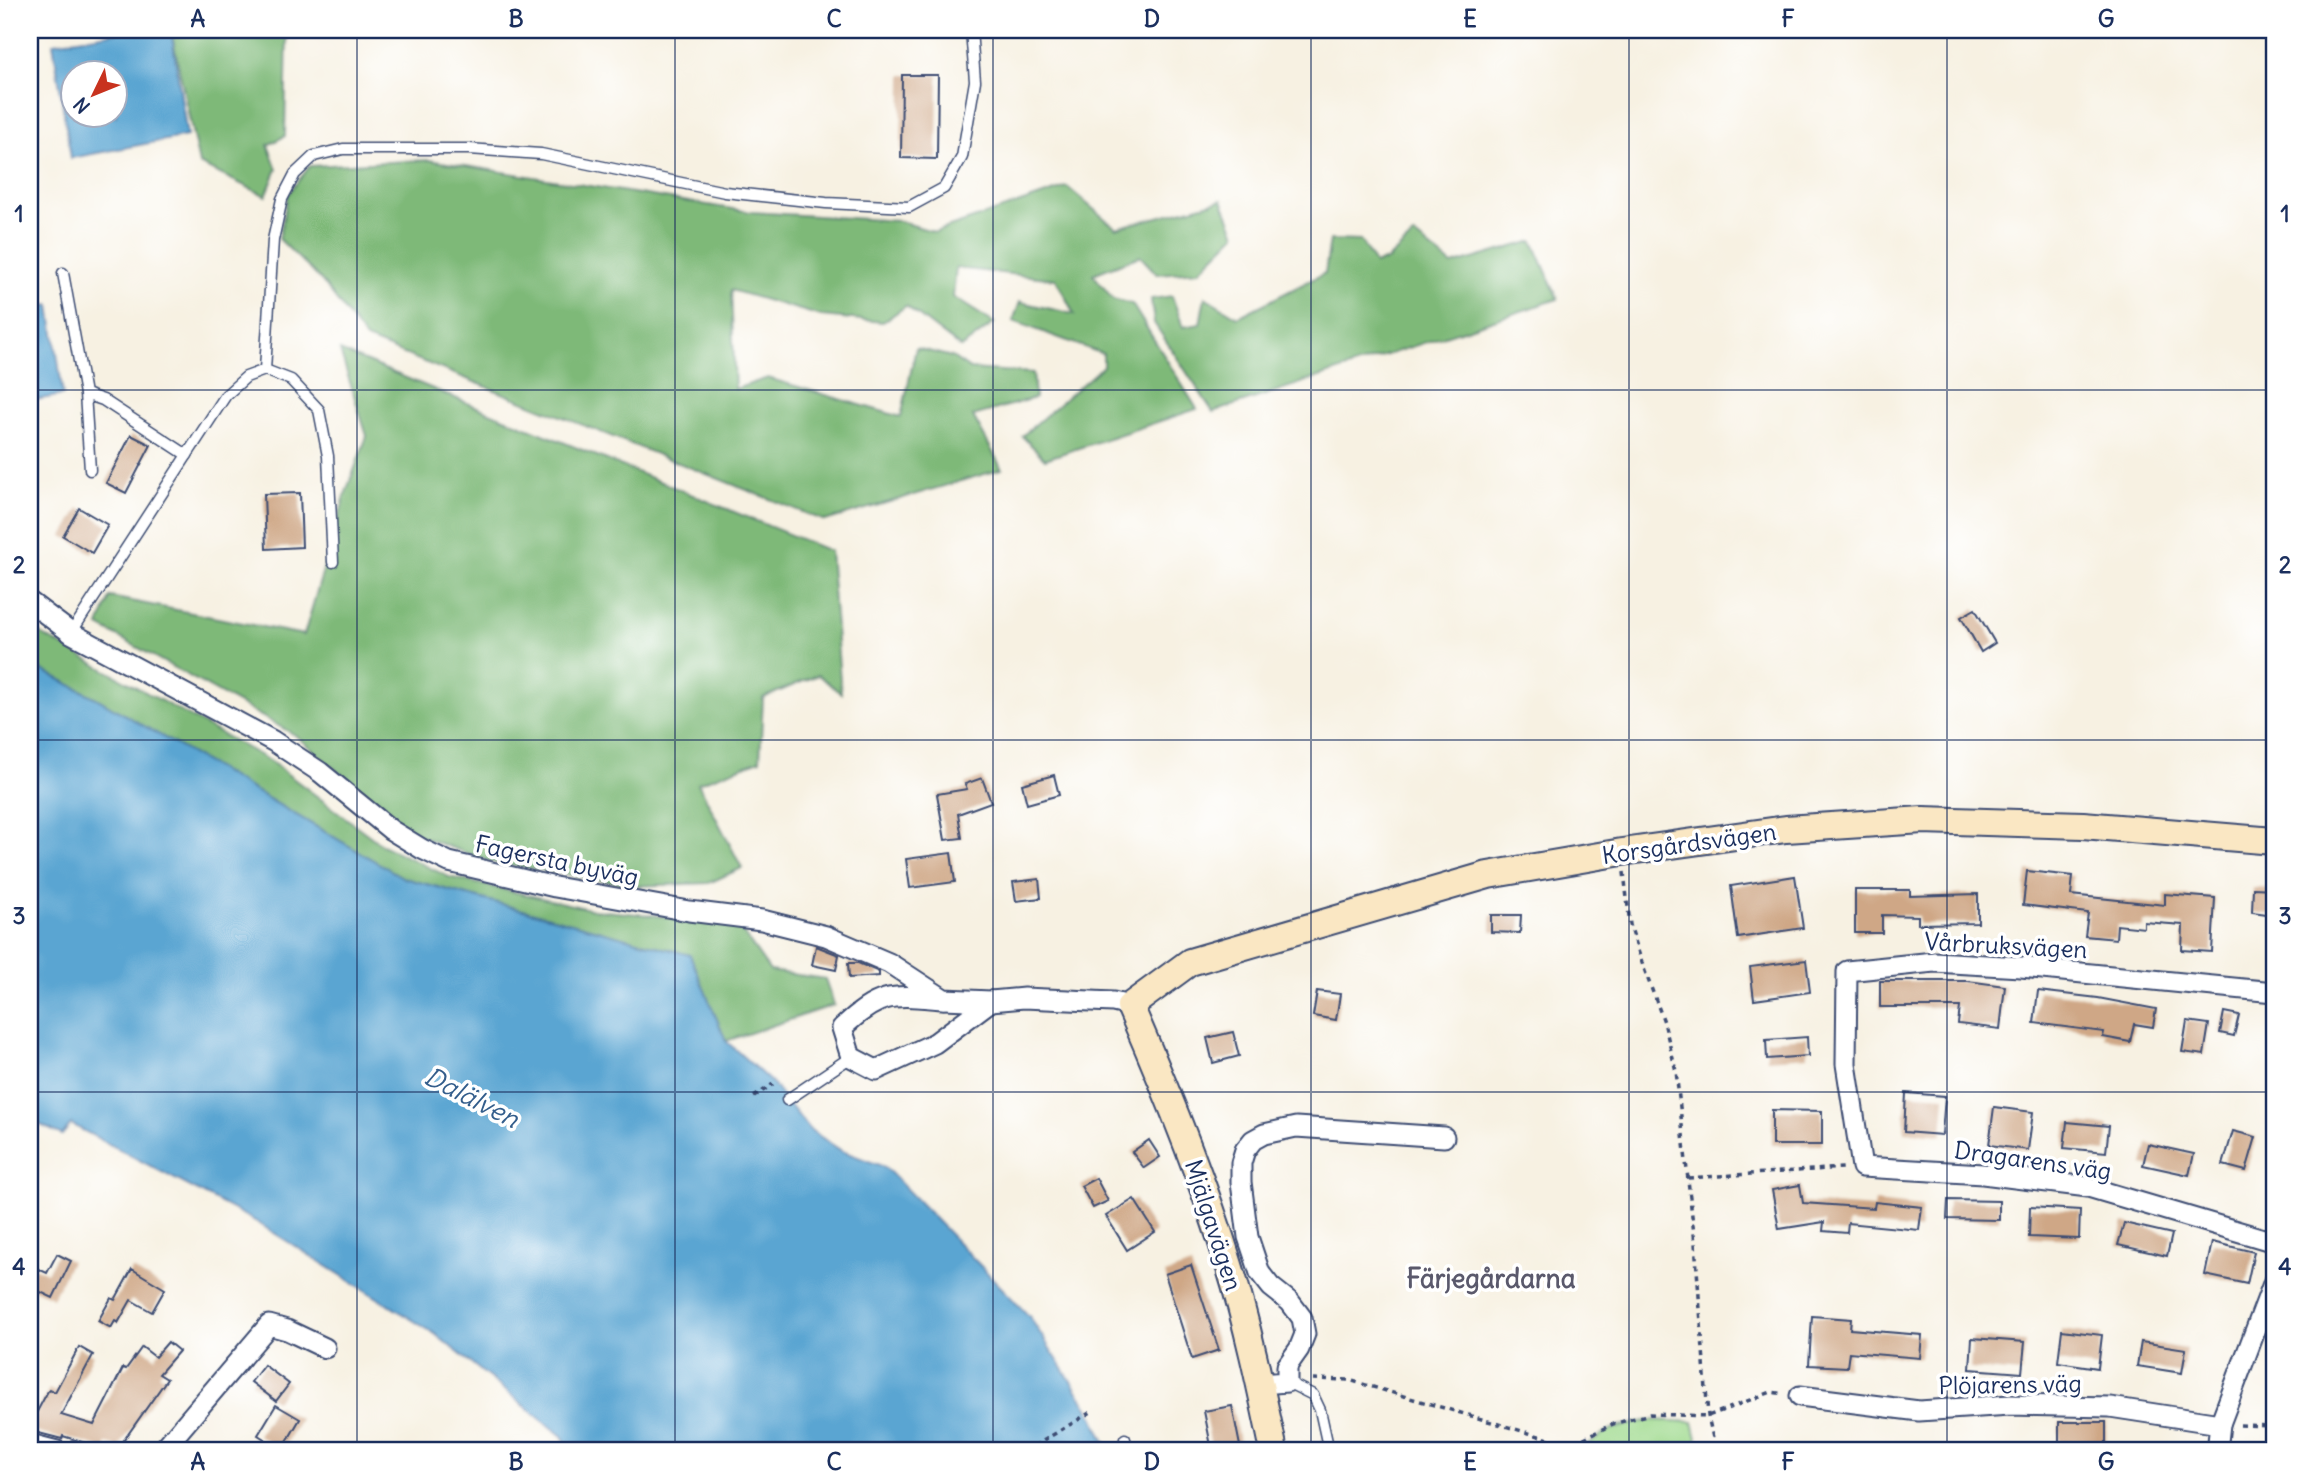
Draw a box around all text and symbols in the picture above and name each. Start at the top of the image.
text: A [191,4,206,33]
text: B [508,4,524,33]
text: C [826,4,842,33]
text: D [1144,4,1160,33]
text: E [1463,4,1477,33]
text: F [1781,4,1795,33]
text: G [2098,4,2114,33]
north arrow [60,60,130,130]
text: N [68,93,95,119]
text: 1 [14,199,24,228]
text: 1 [2280,199,2290,228]
text: 2 [13,550,26,579]
text: 2 [2279,550,2292,579]
street label: Korsgårdsvägen [1600,816,1778,870]
street label: Fagersta byväg [473,828,641,892]
text: 3 [12,901,26,930]
text: 3 [2278,901,2292,930]
street label: Vårbruksvägen [1924,926,2088,964]
water label: Dalälven [419,1059,526,1135]
street label: Dragarens väg [1953,1134,2113,1186]
street label: Mjälgavägen [1179,1156,1249,1295]
text: 4 [12,1252,26,1281]
text: 4 [2278,1252,2292,1281]
district label: Färjegårdarna [1406,1262,1576,1295]
street label: Plöjarens väg [1938,1368,2082,1400]
text: A [191,1447,206,1476]
text: B [508,1447,524,1476]
text: C [826,1447,842,1476]
text: D [1144,1447,1160,1476]
text: E [1463,1447,1477,1476]
text: F [1781,1447,1795,1476]
text: G [2098,1447,2114,1476]

